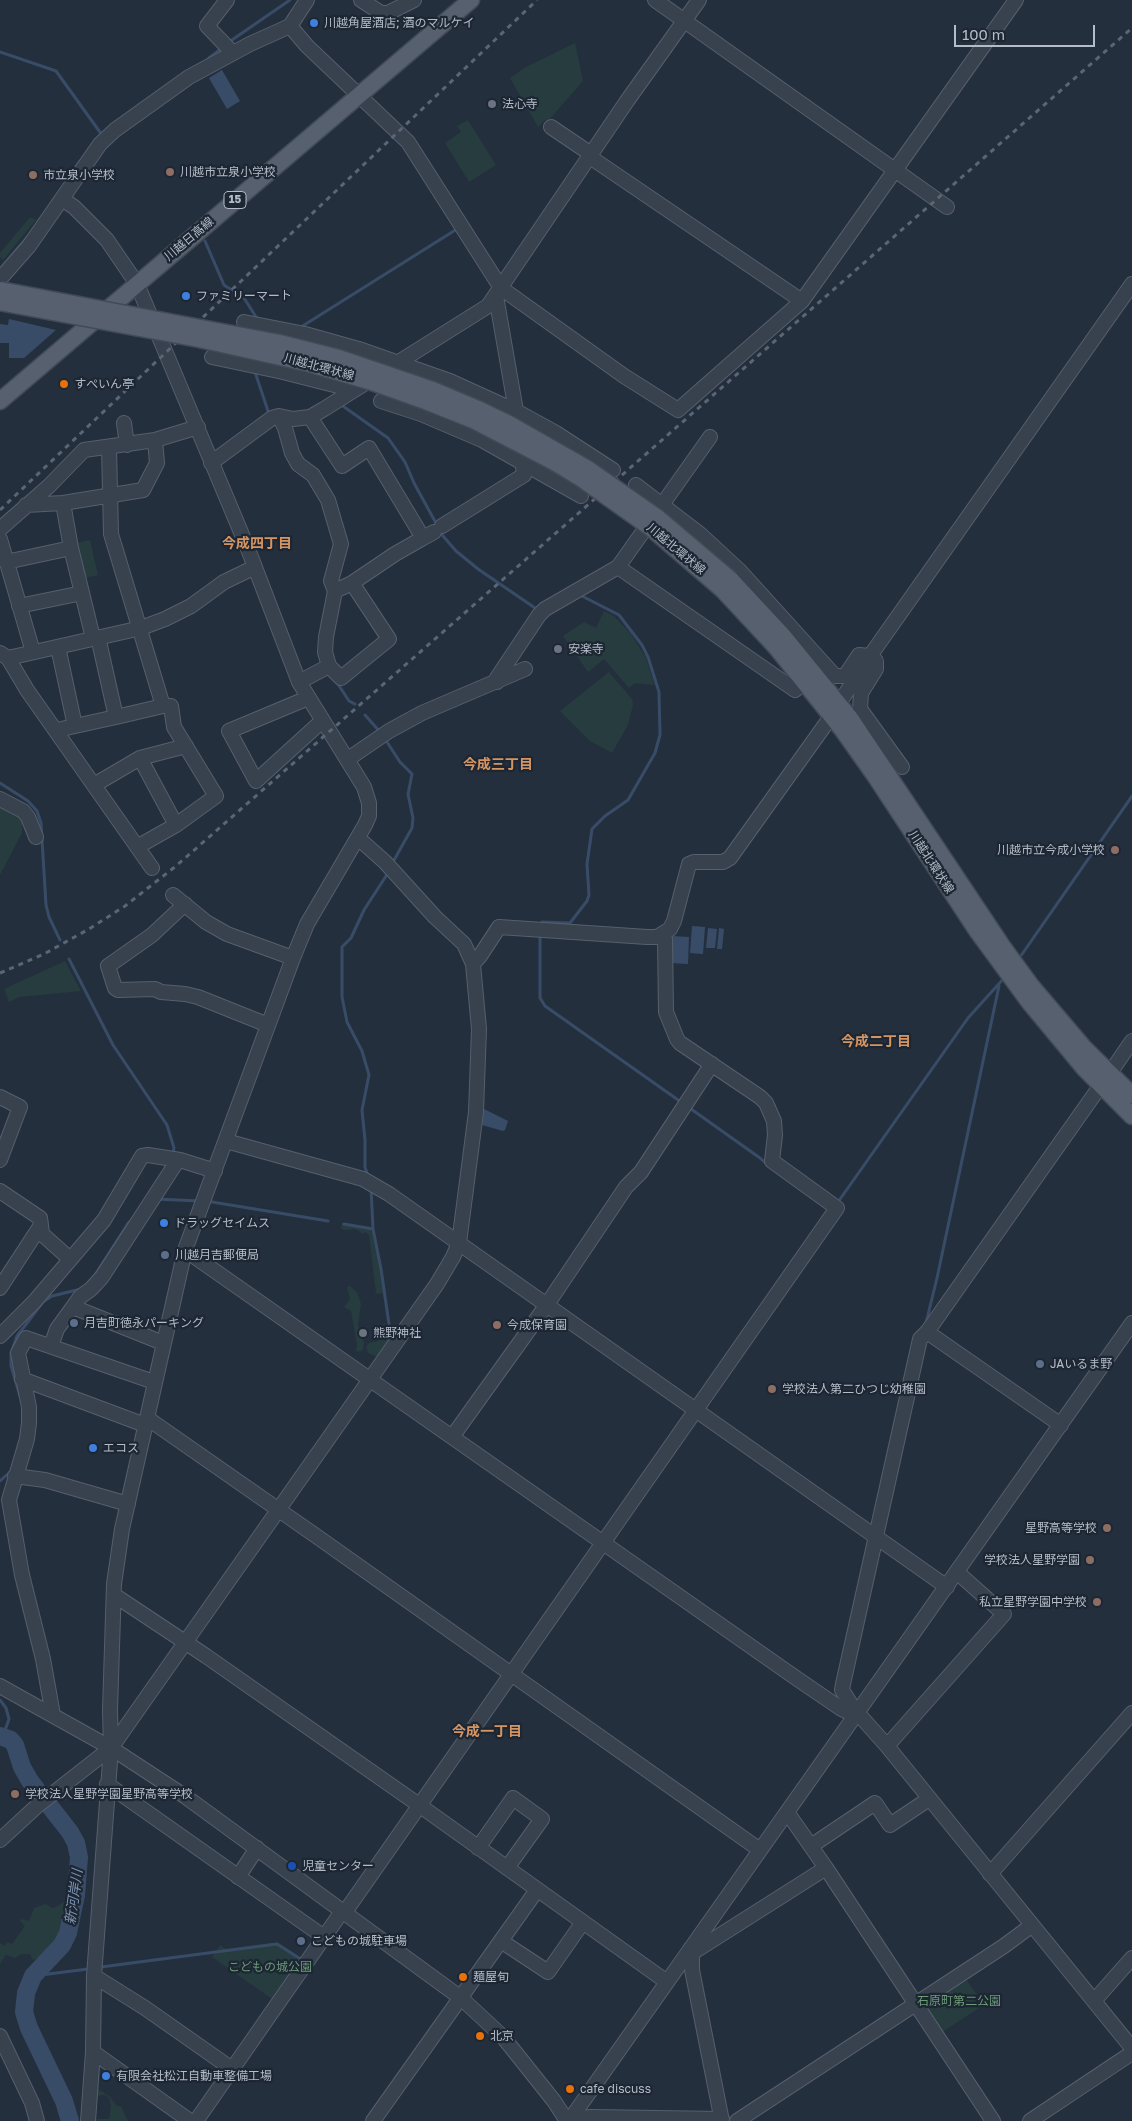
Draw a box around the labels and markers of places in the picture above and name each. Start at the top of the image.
place label: 川越角屋酒店; 酒のマルケイ [324,16,475,30]
marker: 川越角屋酒店; 酒のマルケイ [308,17,320,29]
place label: 法心寺 [502,97,538,111]
marker: 法心寺 [486,98,498,110]
place label: 川越市立泉小学校 [180,165,276,179]
marker: 川越市立泉小学校 [164,166,176,178]
place label: 市立泉小学校 [43,168,115,182]
marker: 市立泉小学校 [27,169,39,181]
place label: ファミリーマート [196,289,292,303]
marker: ファミリーマート [180,290,192,302]
place label: すぺいん亭 [74,377,134,391]
marker: すぺいん亭 [58,378,70,390]
place label: 安楽寺 [568,642,604,656]
marker: 安楽寺 [552,643,564,655]
place label: 川越市立今成小学校 [997,843,1105,857]
marker: 川越市立今成小学校 [1109,844,1121,856]
place label: ドラッグセイムス [174,1216,270,1230]
marker: ドラッグセイムス [158,1217,170,1229]
place label: 川越月吉郵便局 [175,1248,259,1262]
marker: 川越月吉郵便局 [159,1249,171,1261]
place label: 月吉町徳永パーキング [84,1316,204,1330]
marker: 月吉町徳永パーキング [68,1317,80,1329]
place label: 今成保育園 [507,1318,567,1332]
marker: 今成保育園 [491,1319,503,1331]
place label: 熊野神社 [373,1326,421,1340]
marker: 熊野神社 [357,1327,369,1339]
place label: JAいるま野 [1050,1357,1112,1371]
marker: JAいるま野 [1034,1358,1046,1370]
place label: 学校法人第二ひつじ幼稚園 [782,1382,926,1396]
marker: 学校法人第二ひつじ幼稚園 [766,1383,778,1395]
place label: エコス [103,1441,139,1455]
marker: エコス [87,1442,99,1454]
place label: 星野高等学校 [1025,1521,1097,1535]
marker: 星野高等学校 [1101,1522,1113,1534]
place label: 学校法人星野学園 [984,1553,1080,1567]
marker: 学校法人星野学園 [1084,1554,1096,1566]
place label: 私立星野学園中学校 [979,1595,1087,1609]
marker: 私立星野学園中学校 [1091,1596,1103,1608]
place label: 学校法人星野学園星野高等学校 [25,1787,193,1801]
marker: 学校法人星野学園星野高等学校 [9,1788,21,1800]
place label: 児童センター [302,1859,374,1873]
marker: 児童センター [286,1860,298,1872]
place label: こどもの城駐車場 [311,1934,407,1948]
marker: こどもの城駐車場 [295,1935,307,1947]
place label: 麺屋旬 [473,1970,509,1984]
marker: 麺屋旬 [457,1971,469,1983]
place label: 北京 [490,2029,514,2043]
marker: 北京 [474,2030,486,2042]
place label: 有限会社松江自動車整備工場 [116,2069,272,2083]
marker: 有限会社松江自動車整備工場 [100,2070,112,2082]
place label: cafe discuss [580,2082,651,2096]
marker: cafe discuss [564,2083,576,2095]

